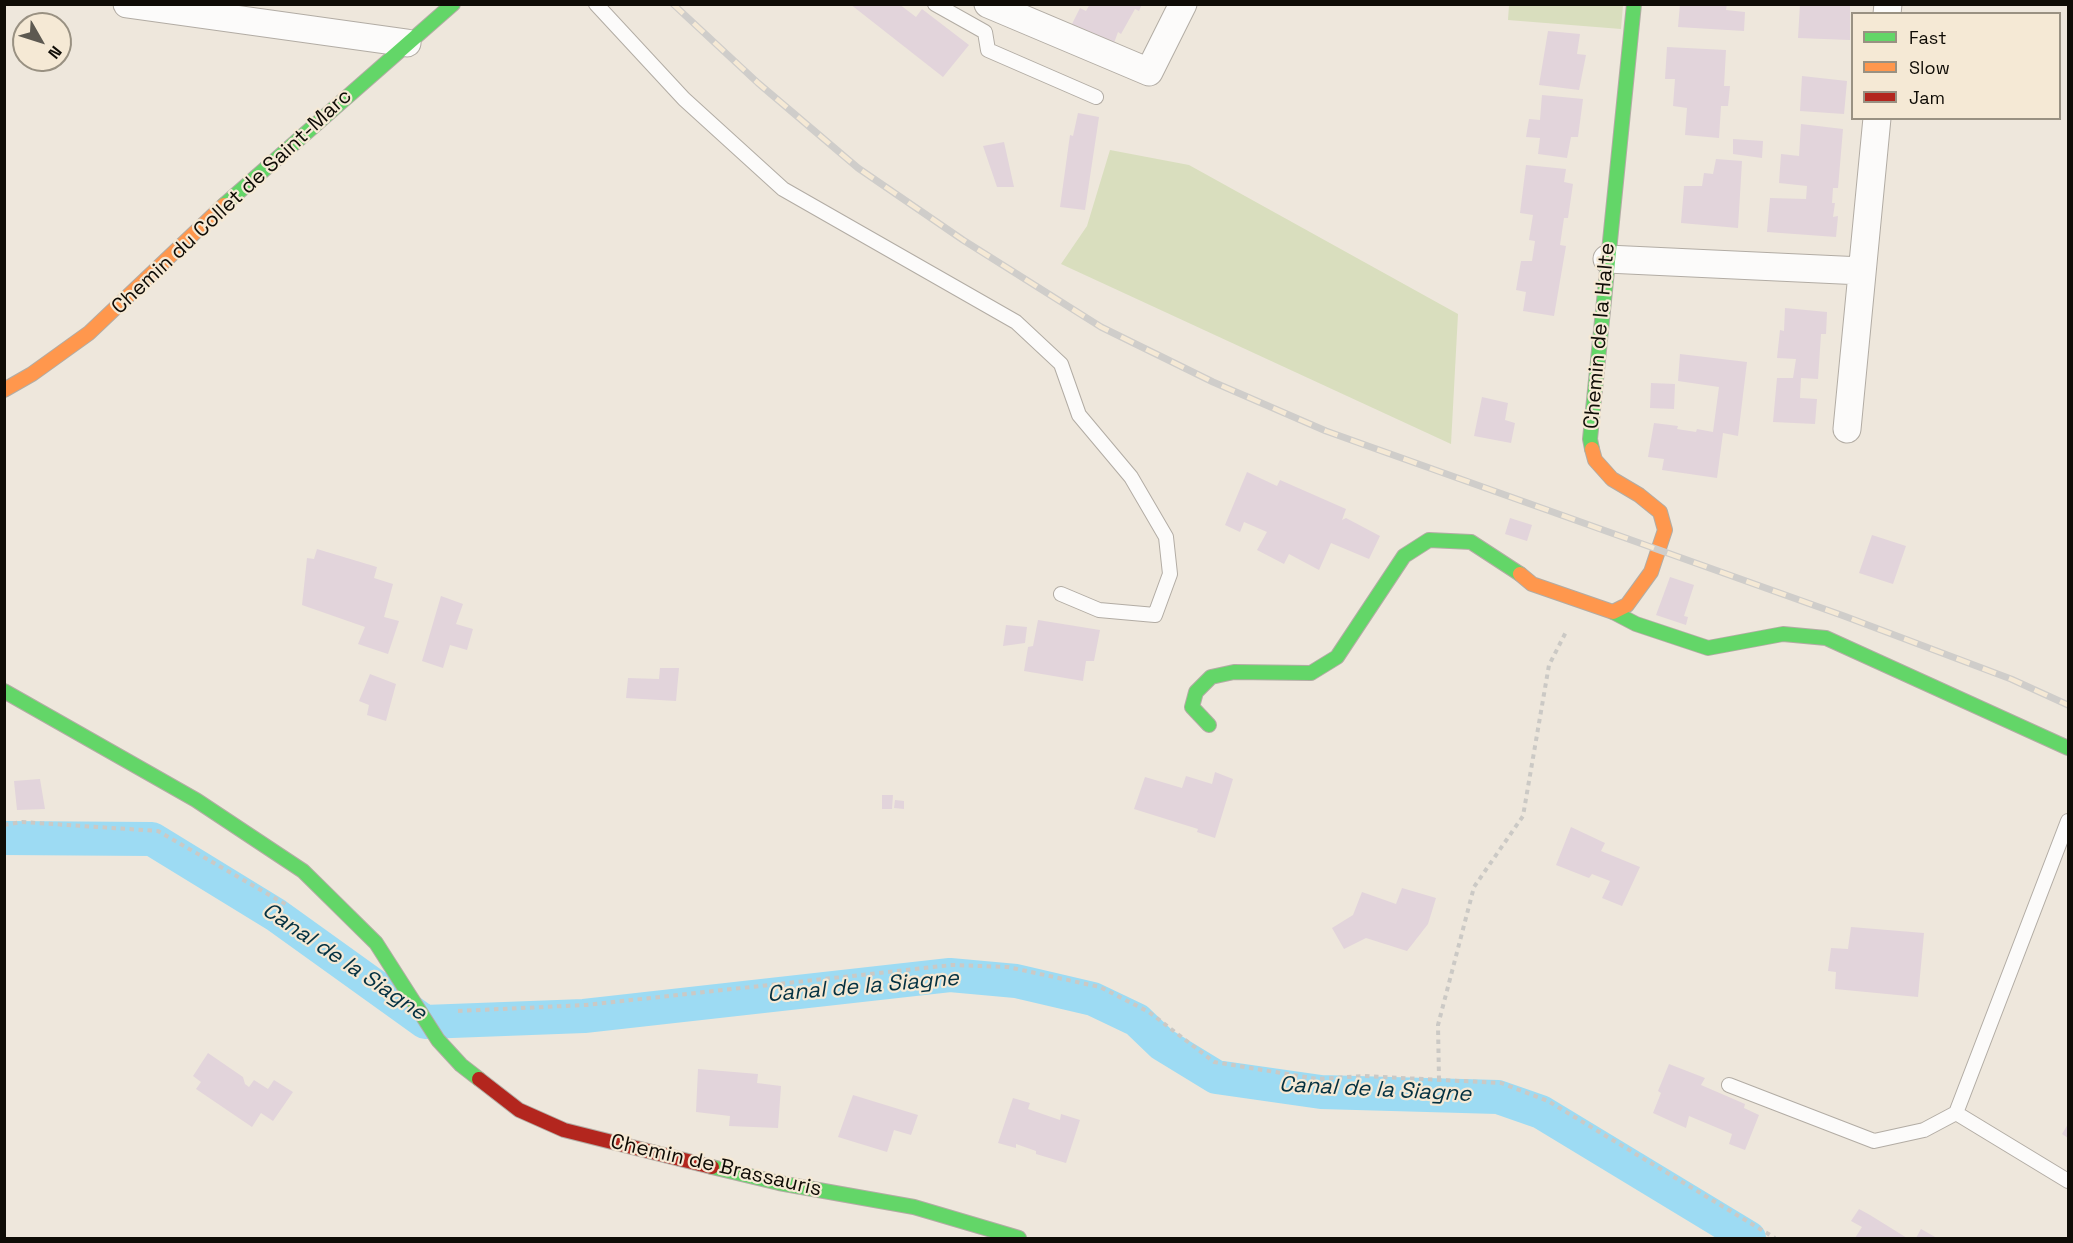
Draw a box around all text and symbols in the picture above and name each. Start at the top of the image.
north arrow [12,12,72,72]
legend [1851,12,2061,120]
text: Fast [1909,26,1946,49]
text: N [43,42,66,63]
text: Slow [1909,56,1950,79]
street label: Chemin du Collet de Saint-Marc [107,84,357,320]
text: Jam [1909,86,1945,109]
street label: Chemin de la Halte [1579,242,1621,430]
water label: Canal de la Siagne [257,897,431,1027]
water label: Canal de la Siagne [766,965,960,1009]
water label: Canal de la Siagne [1278,1072,1472,1108]
street label: Chemin de Brassauris [608,1129,824,1203]

